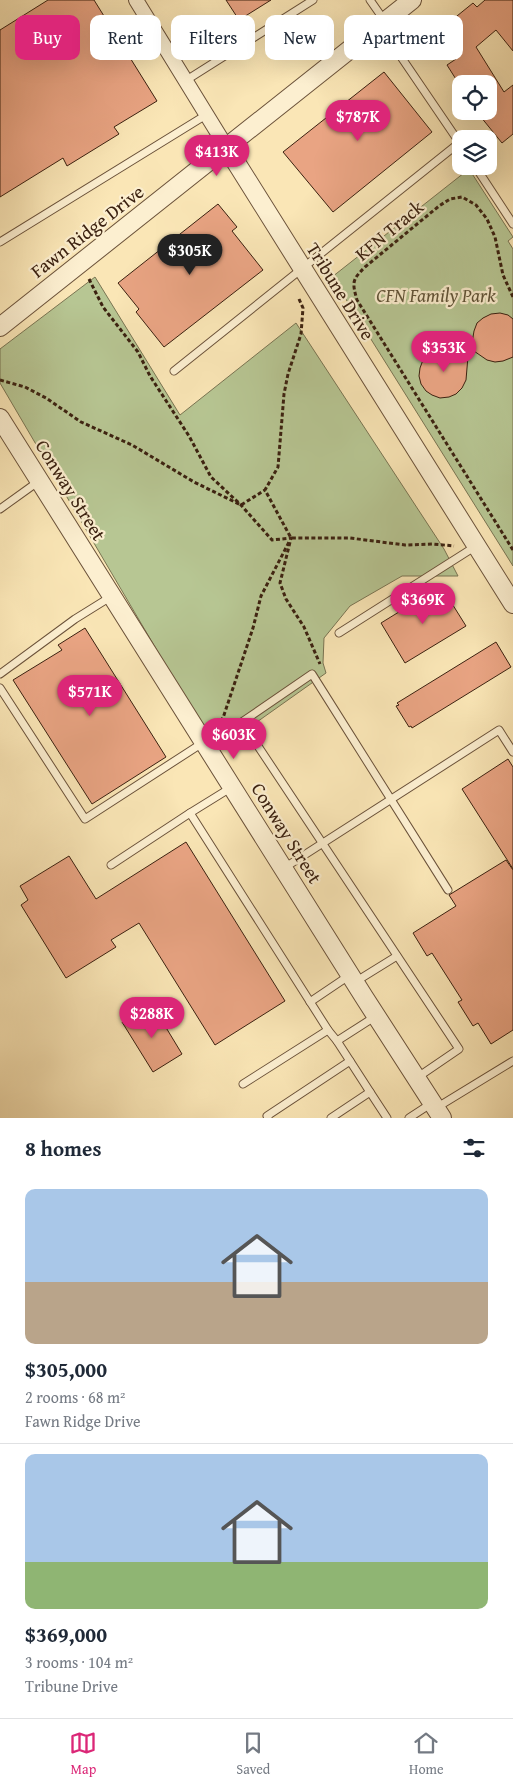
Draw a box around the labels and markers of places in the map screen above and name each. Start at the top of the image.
pin: $787K [323,100,393,142]
pin: $413K [182,134,252,177]
pin: $305K [155,234,225,276]
pin: $353K [409,330,479,373]
pin: $369K [388,582,458,625]
pin: $571K [55,674,125,717]
pin: $603K [199,718,269,760]
pin: $288K [117,996,187,1039]

